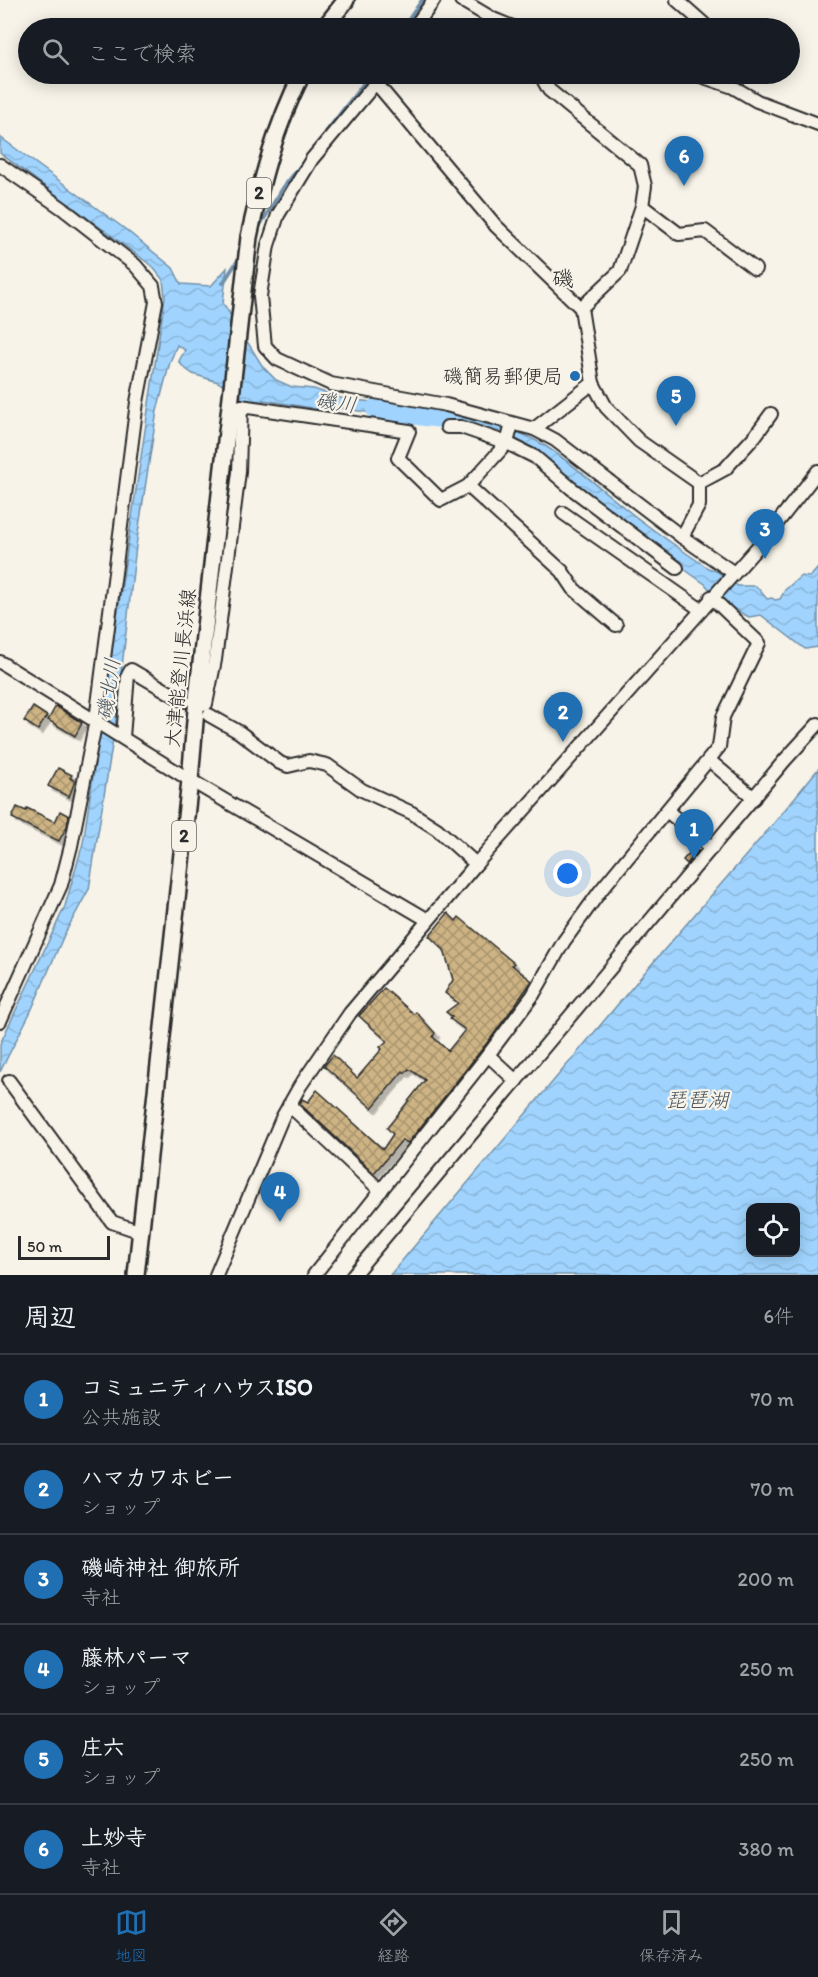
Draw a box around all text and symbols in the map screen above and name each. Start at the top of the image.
search box [18,18,800,84]
icon: search [39,35,72,68]
text: ここで検索 [87,40,197,67]
pin: 6 [664,136,704,186]
road number: 2 [247,178,271,208]
district label: 磯 [552,265,574,292]
place label: 磯簡易郵便局 [443,364,563,388]
marker: 磯簡易郵便局 [568,369,582,383]
pin: 5 [656,376,696,426]
water label: 磯川 [313,387,359,417]
pin: 3 [746,510,784,559]
street label: 大津能登川長浜線 [160,587,200,749]
water label: 磯北川 [91,656,125,722]
pin: 2 [544,692,582,742]
pin: 1 [674,810,714,859]
road number: 2 [172,821,196,851]
your location [553,859,582,888]
water label: 琵琶湖 [666,1087,730,1112]
pin: 4 [260,1172,300,1222]
map controls [746,1203,800,1257]
button: locate [746,1203,800,1257]
scale bar [18,1233,110,1260]
text: 50 m [27,1237,62,1256]
text: 周辺 [24,1301,76,1333]
text: 6件 [763,1304,794,1328]
text: コミュニティハウスISO [81,1374,313,1401]
text: 1 [39,1387,48,1411]
text: 70 m [750,1387,794,1411]
text: 公共施設 [81,1405,161,1429]
text: ハマカワホビー [81,1464,234,1491]
text: 2 [38,1477,49,1501]
text: 70 m [750,1477,794,1501]
text: ショップ [81,1495,160,1519]
text: 磯崎神社 御旅所 [81,1554,240,1581]
text: 3 [38,1567,49,1591]
text: 200 m [738,1567,794,1591]
text: 寺社 [81,1585,121,1609]
text: 藤林パーマ [81,1644,192,1671]
text: 4 [37,1657,50,1681]
text: 250 m [739,1657,794,1681]
text: ショップ [81,1675,160,1699]
text: 庄六 [81,1734,125,1761]
text: 5 [38,1747,49,1771]
text: 250 m [739,1747,794,1771]
text: ショップ [81,1765,160,1789]
text: 上妙寺 [81,1824,147,1851]
text: 6 [38,1837,49,1861]
text: 380 m [739,1837,794,1861]
text: 寺社 [81,1855,121,1879]
tab: 地図 [115,1906,148,1966]
tab: 経路 [377,1906,410,1966]
tab: 保存済み [639,1906,703,1966]

